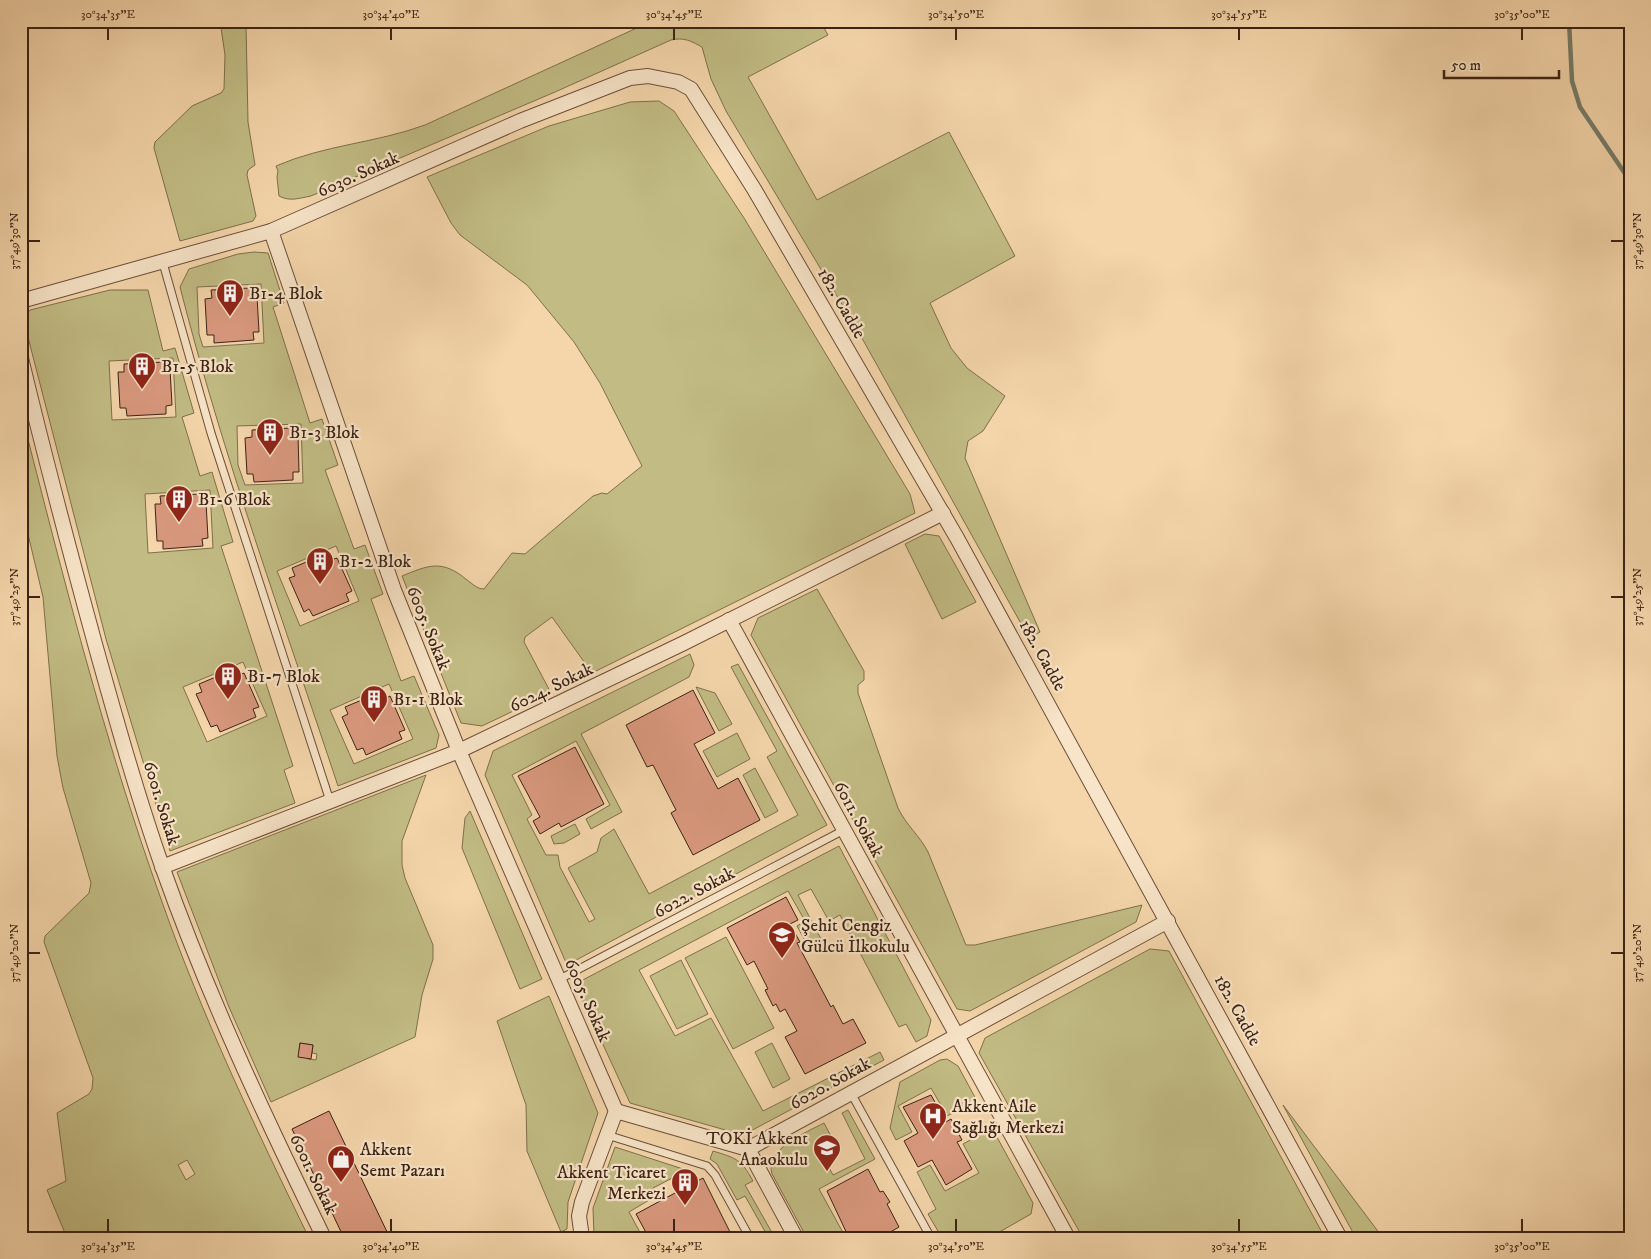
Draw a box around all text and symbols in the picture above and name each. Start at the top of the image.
text: 30°34'35"E [81,7,136,22]
text: 30°34'40"E [362,7,420,22]
text: 30°34'45"E [646,7,703,22]
text: 30°34'50"E [928,7,985,22]
text: 30°34'55"E [1211,7,1267,22]
text: 30°35'00"E [1494,7,1550,22]
scale bar [1444,48,1558,80]
text: 50 m [1451,56,1481,75]
street label: 6030. Sokak [314,147,403,203]
text: 37°49'30"N [7,212,22,270]
text: 37°49'30"N [1630,212,1645,270]
street label: 182. Cadde [812,264,870,343]
building icon: B1-4 Blok [215,278,245,317]
place label: B1-4 Blok [249,283,323,305]
building icon: B1-5 Blok [127,351,157,390]
place label: B1-5 Blok [161,356,233,378]
building icon: B1-3 Blok [255,417,285,456]
place label: B1-3 Blok [289,422,359,444]
building icon: B1-6 Blok [164,484,194,523]
place label: B1-6 Blok [198,489,271,511]
building icon: B1-2 Blok [305,546,335,585]
place label: B1-2 Blok [339,551,411,573]
text: 37°49'25"N [7,568,22,626]
text: 37°49'25"N [1630,568,1645,626]
street label: 6005. Sokak [401,583,455,674]
street label: 182. Cadde [1014,616,1071,695]
street label: 6024. Sokak [506,658,597,718]
building icon: B1-7 Blok [213,661,243,700]
place label: B1-7 Blok [247,666,320,688]
building icon: B1-1 Blok [359,684,389,723]
place label: B1-1 Blok [393,689,463,711]
street label: 6001. Sokak [138,758,184,848]
street label: 6011. Sokak [828,777,888,862]
street label: 6022. Sokak [650,862,739,923]
place label: Şehit Cengiz Gülcü İlkokulu [801,915,910,958]
school or university icon: Şehit Cengiz Gülcü İlkokulu [767,920,797,959]
text: 37°49'20"N [7,923,22,982]
text: 37°49'20"N [1630,923,1645,982]
street label: 6005. Sokak [559,955,615,1046]
street label: 182. Cadde [1209,971,1266,1050]
street label: 6020. Sokak [786,1053,875,1115]
place label: Akkent Aile Sağlığı Merkezi [952,1096,1064,1139]
hospital icon: Akkent Aile Sağlığı Merkezi [918,1101,948,1140]
place label: TOKİ Akkent Anaokulu [706,1127,808,1171]
street label: 6001. Sokak [284,1131,342,1218]
school or university icon: TOKİ Akkent Anaokulu [812,1133,842,1172]
place label: Akkent Semt Pazarı [360,1139,445,1182]
shop icon: Akkent Semt Pazarı [326,1144,356,1183]
place label: Akkent Ticaret Merkezi [557,1162,666,1205]
building icon: Akkent Ticaret Merkezi [670,1167,700,1206]
text: 30°34'35"E [81,1239,136,1254]
text: 30°34'40"E [362,1239,420,1254]
text: 30°34'45"E [646,1239,703,1254]
text: 30°34'50"E [928,1239,985,1254]
text: 30°34'55"E [1211,1239,1267,1254]
text: 30°35'00"E [1494,1239,1550,1254]

